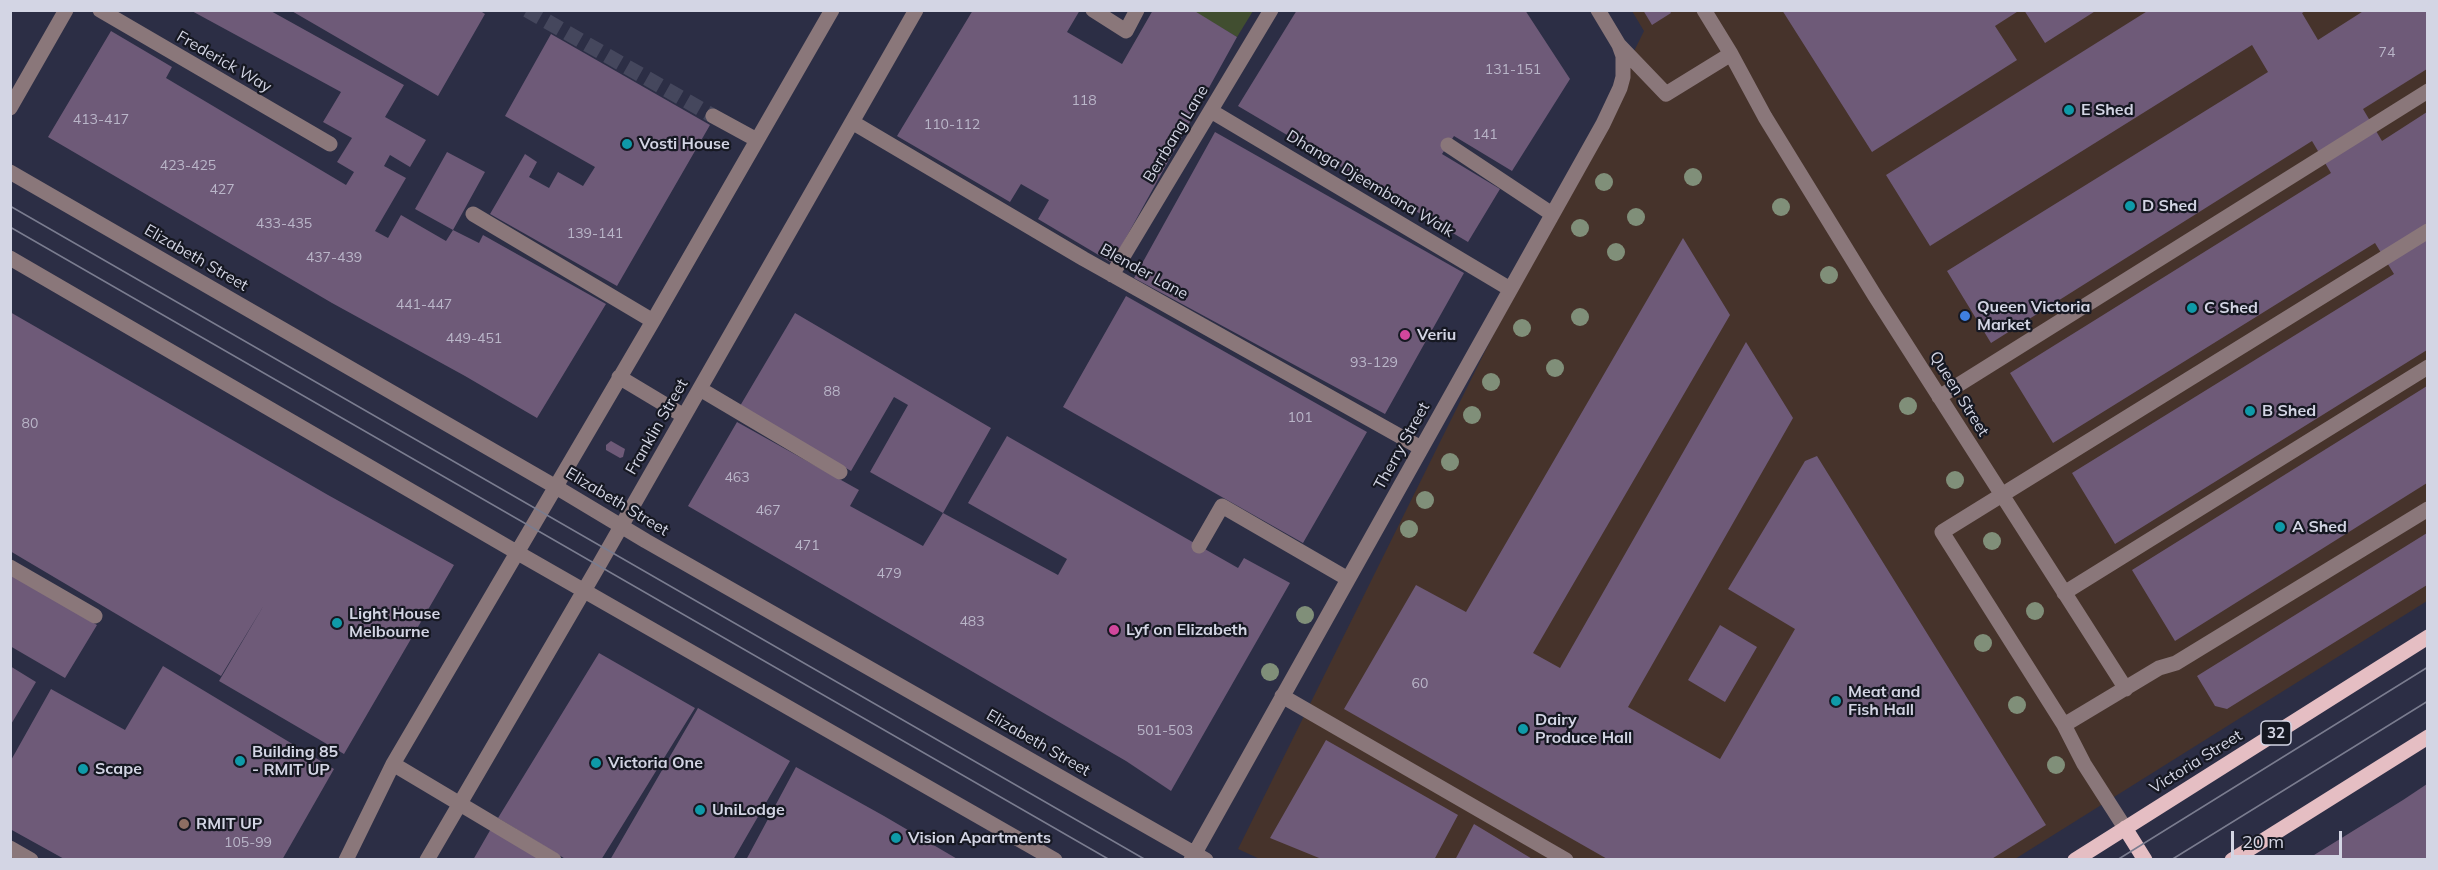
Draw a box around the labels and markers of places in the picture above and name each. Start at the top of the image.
place label: E Shed [2081,100,2134,120]
marker: E Shed [2062,103,2076,117]
place label: Vosti House [639,134,730,154]
marker: Vosti House [620,137,634,151]
place label: D Shed [2142,196,2197,216]
marker: D Shed [2123,199,2137,213]
place label: Queen Victoria Market [1977,297,2090,335]
place label: C Shed [2204,298,2258,318]
marker: C Shed [2185,301,2199,315]
marker: Queen Victoria Market [1958,309,1972,323]
place label: Veriu [1417,325,1456,345]
marker: Veriu [1398,328,1412,342]
place label: B Shed [2262,401,2316,421]
marker: B Shed [2243,404,2257,418]
place label: A Shed [2292,517,2347,537]
marker: A Shed [2273,520,2287,534]
place label: Light House Melbourne [349,604,440,642]
marker: Light House Melbourne [330,616,344,630]
place label: Lyf on Elizabeth [1126,620,1247,640]
marker: Lyf on Elizabeth [1107,623,1121,637]
place label: Meat and Fish Hall [1848,682,1921,720]
marker: Meat and Fish Hall [1829,694,1843,708]
place label: Dairy Produce Hall [1535,710,1632,748]
marker: Dairy Produce Hall [1516,722,1530,736]
place label: Building 85 - RMIT UP [252,742,338,780]
place label: Victoria One [608,753,703,773]
marker: Building 85 - RMIT UP [233,754,247,768]
marker: Victoria One [589,756,603,770]
place label: Scape [95,759,142,779]
marker: Scape [76,762,90,776]
place label: UniLodge [712,800,785,820]
marker: UniLodge [693,803,707,817]
place label: RMIT UP [196,814,262,834]
marker: RMIT UP [177,817,191,831]
place label: Vision Apartments [908,828,1051,848]
marker: Vision Apartments [889,831,903,845]

